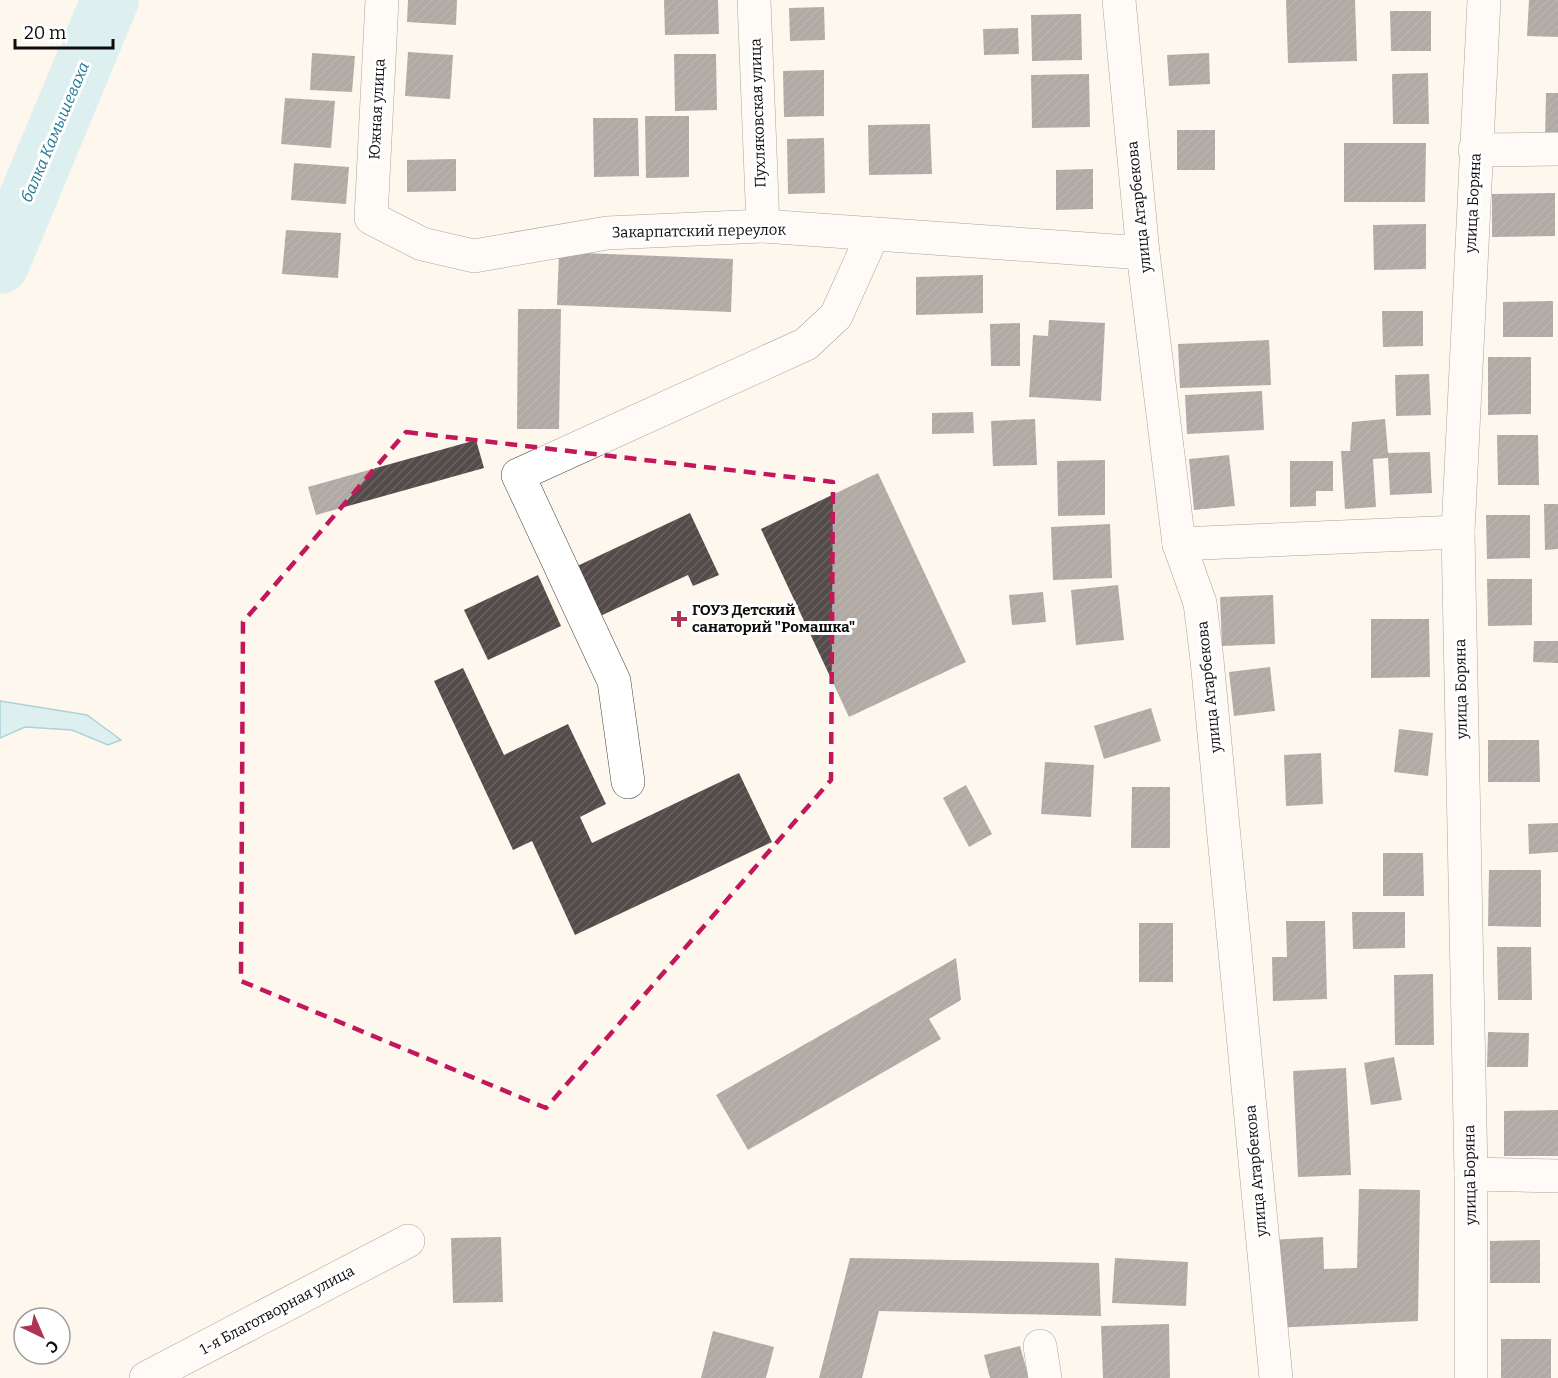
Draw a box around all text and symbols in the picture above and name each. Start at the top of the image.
scale bar [15,12,112,50]
text: 20 m [24,22,66,44]
street label: Пухляковская улица [746,38,770,188]
street label: Южная улица [365,58,389,160]
water label: балка Камышеваха [17,59,93,205]
street label: улица Атарбекова [1123,140,1155,275]
street label: улица Боряна [1461,152,1485,255]
street label: Закарпатский переулок [612,220,787,242]
place label: ГОУЗ Детский санаторий "Ромашка" [692,601,855,636]
marker: ГОУЗ Детский санаторий "Ромашка" [670,610,688,628]
street label: улица Атарбекова [1193,620,1225,755]
street label: улица Боряна [1451,639,1471,740]
street label: улица Атарбекова [1241,1104,1271,1239]
street label: улица Боряна [1460,1125,1480,1226]
street label: 1-я Благотворная улица [197,1262,357,1358]
north arrow [12,1306,72,1366]
text: С [42,1336,62,1357]

